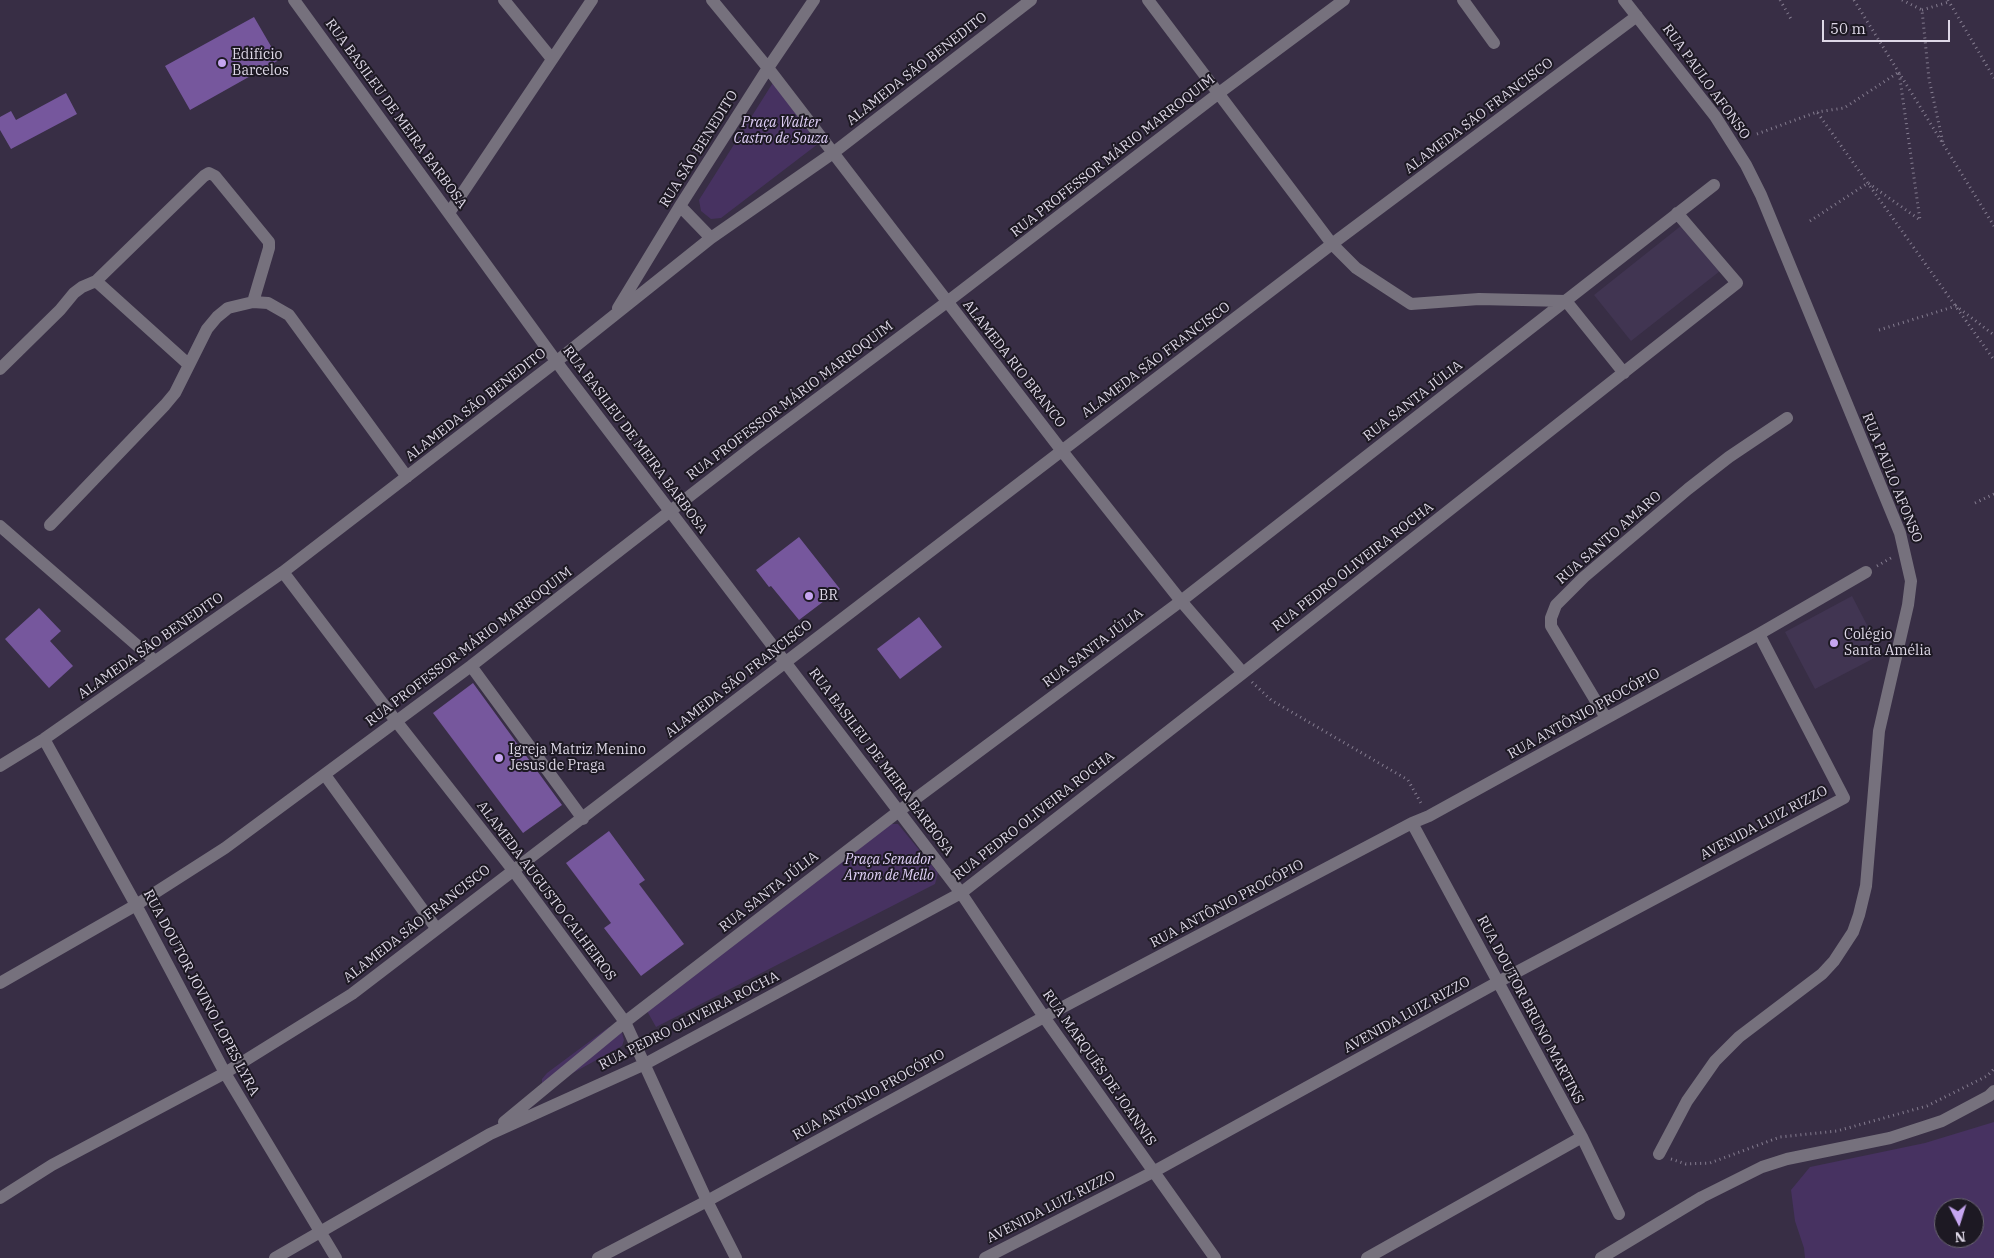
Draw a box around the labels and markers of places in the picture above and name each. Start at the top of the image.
place label: Edifício Barcelos [232,47,289,80]
marker: Edifício Barcelos [216,57,228,69]
place label: BR [819,588,838,604]
marker: BR [803,590,815,602]
place label: Colégio Santa Amélia [1844,627,1931,660]
marker: Colégio Santa Amélia [1828,637,1840,649]
place label: Igreja Matriz Menino Jesus de Praga [509,742,646,774]
marker: Igreja Matriz Menino Jesus de Praga [493,752,505,764]

